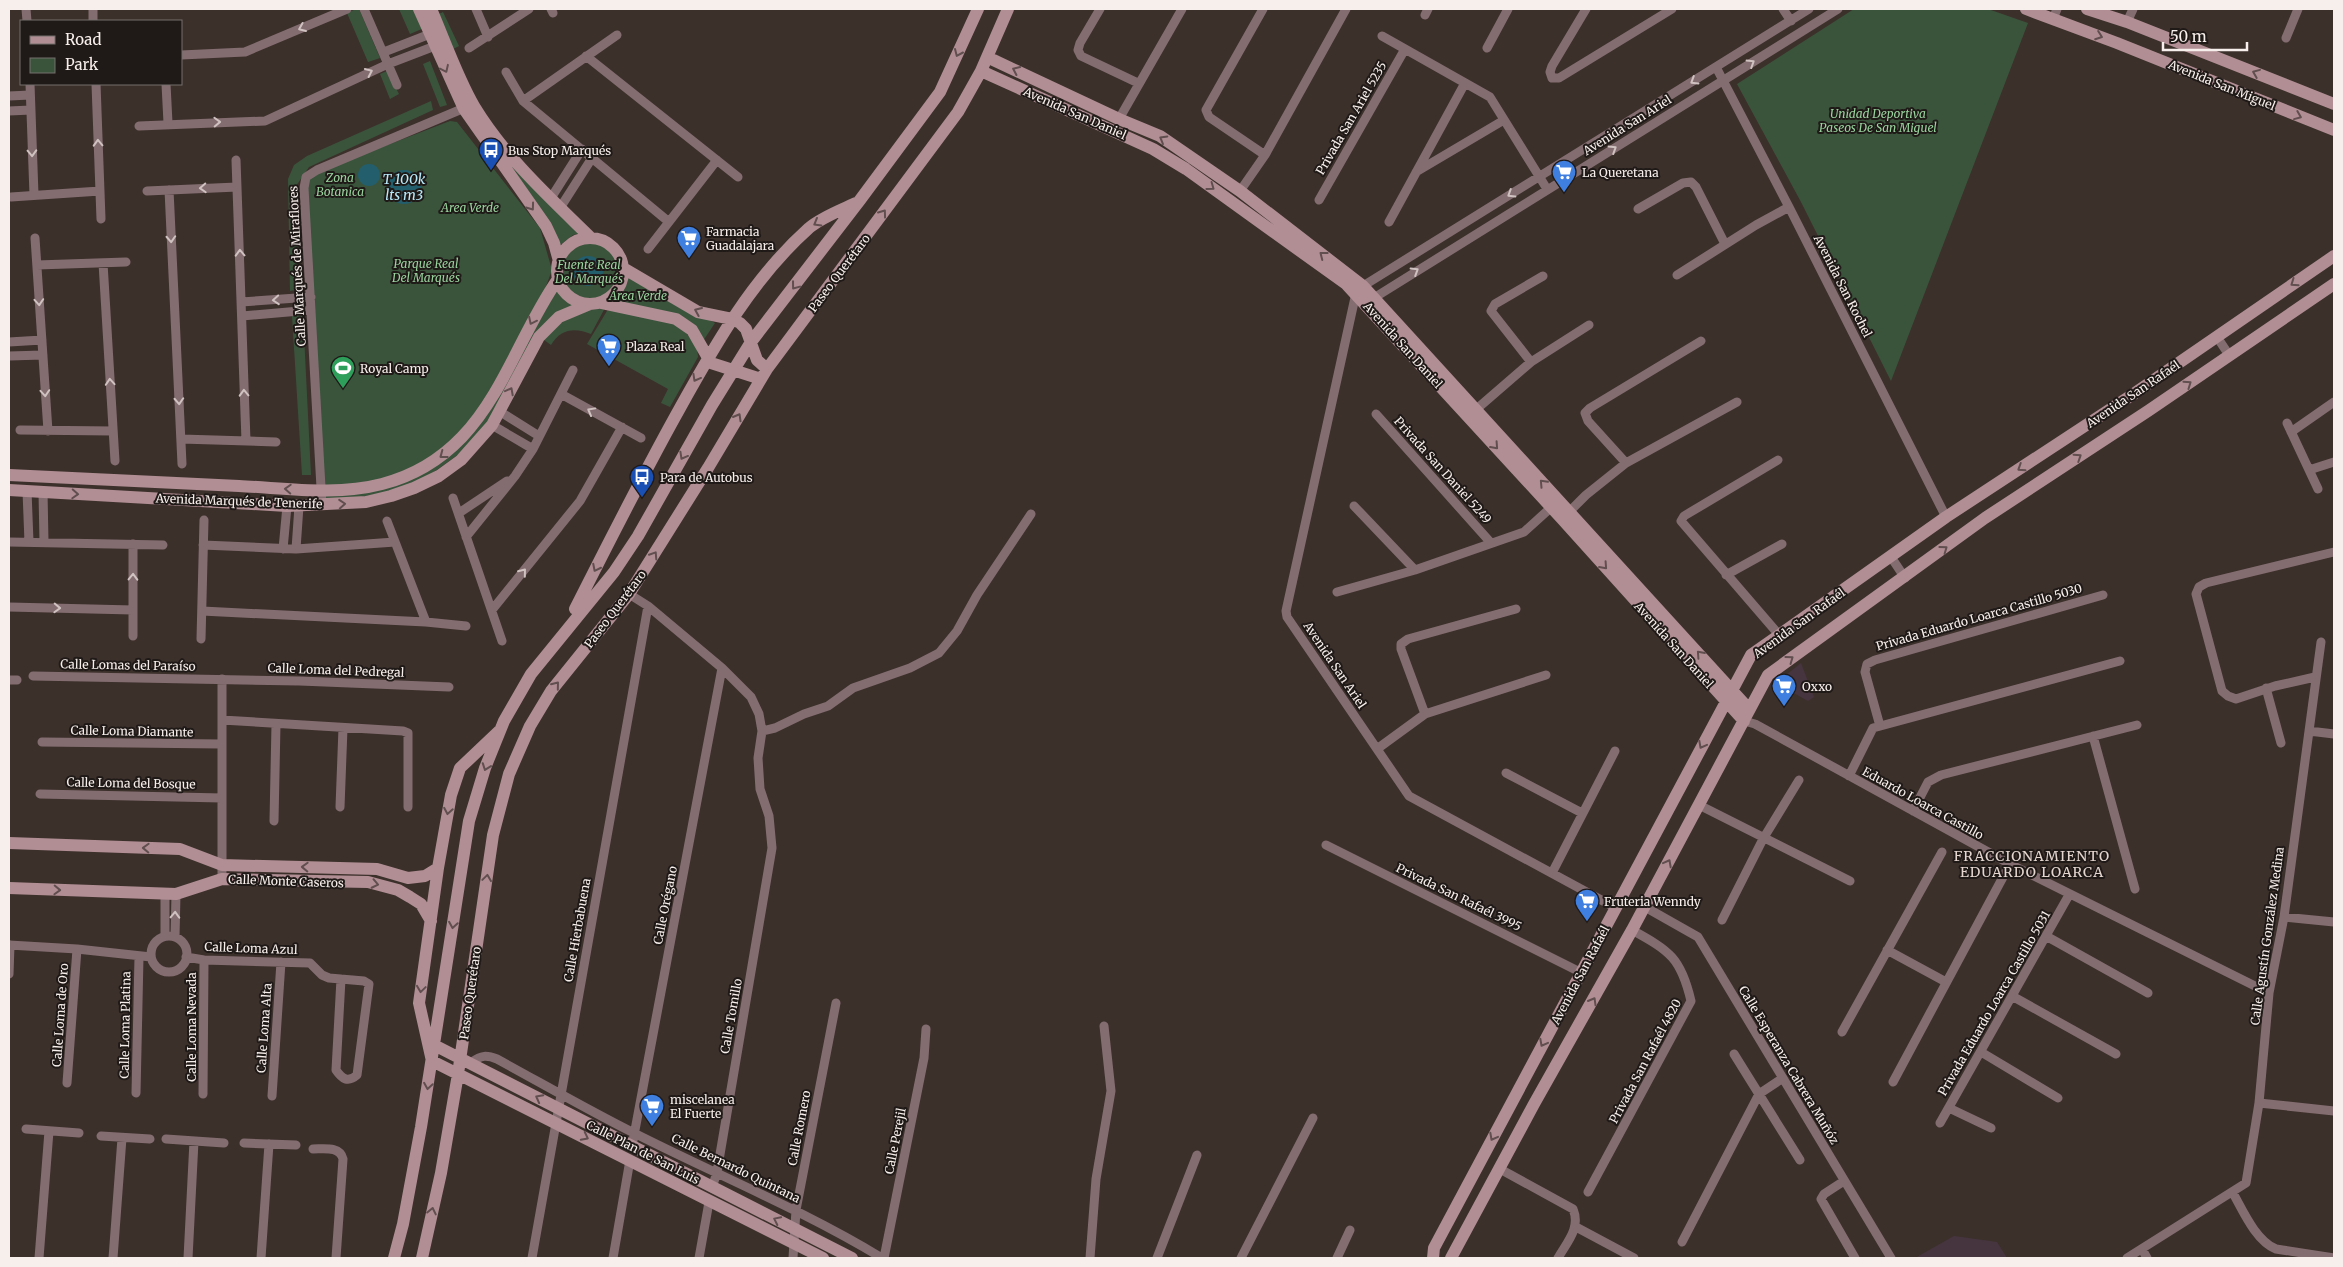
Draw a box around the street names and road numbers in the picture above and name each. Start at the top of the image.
street label: Avenida San Miguel [2165,56,2278,113]
street label: Privada San Ariel 5235 [1312,59,1390,177]
street label: Avenida San Daniel [1020,83,1129,143]
street label: Avenida San Ariel [1579,92,1674,159]
street label: Calle Marqués de Miraflores [285,185,309,347]
street label: Paseo Querétaro [805,231,873,315]
street label: Avenida San Rochel [1810,231,1875,340]
street label: Avenida San Daniel [1360,298,1446,391]
street label: Avenida San Rafaél [2083,357,2183,431]
street label: Privada San Daniel 5249 [1391,414,1495,526]
street label: Avenida Marqués de Tenerife [154,491,323,511]
street label: Paseo Querétaro [581,567,649,651]
street label: Privada Eduardo Loarca Castillo 5030 [1874,580,2084,654]
street label: Avenida San Rafaél [1749,585,1848,662]
street label: Avenida San Daniel [1631,598,1717,691]
street label: Avenida San Ariel [1300,618,1370,711]
street label: Calle Lomas del Paraíso [60,656,196,674]
street label: Calle Loma del Pedregal [267,660,405,680]
street label: Calle Loma Diamante [70,722,194,740]
street label: Eduardo Loarca Castillo [1860,763,1986,843]
street label: Calle Loma del Bosque [66,774,196,792]
street label: Calle Agustín González Medina [2247,845,2287,1026]
street label: Privada San Rafaél 3995 [1394,860,1524,934]
street label: Calle Orégano [650,864,680,946]
street label: Calle Monte Caseros [228,871,344,891]
street label: Calle Hierbabuena [561,877,594,983]
street label: Privada Eduardo Loarca Castillo 5031 [1935,907,2054,1098]
street label: Avenida San Rafaél [1547,923,1612,1028]
street label: Calle Loma Azul [204,939,298,957]
street label: Paseo Querétaro [456,946,484,1040]
street label: Calle Loma de Oro [49,963,71,1067]
street label: Calle Loma Platina [117,971,133,1079]
street label: Calle Loma Nevada [184,972,199,1082]
street label: Calle Tomillo [717,977,745,1055]
street label: Calle Loma Alta [253,982,275,1073]
street label: Calle Esperanza Cabrera Muñóz [1736,983,1843,1147]
street label: Privada San Rafaél 4820 [1606,996,1684,1126]
street label: Calle Romero [784,1089,814,1167]
street label: Calle Perejil [881,1106,909,1175]
street label: Calle Plan de San Luis [584,1117,702,1187]
street label: Calle Bernardo Quintana [669,1130,803,1206]

